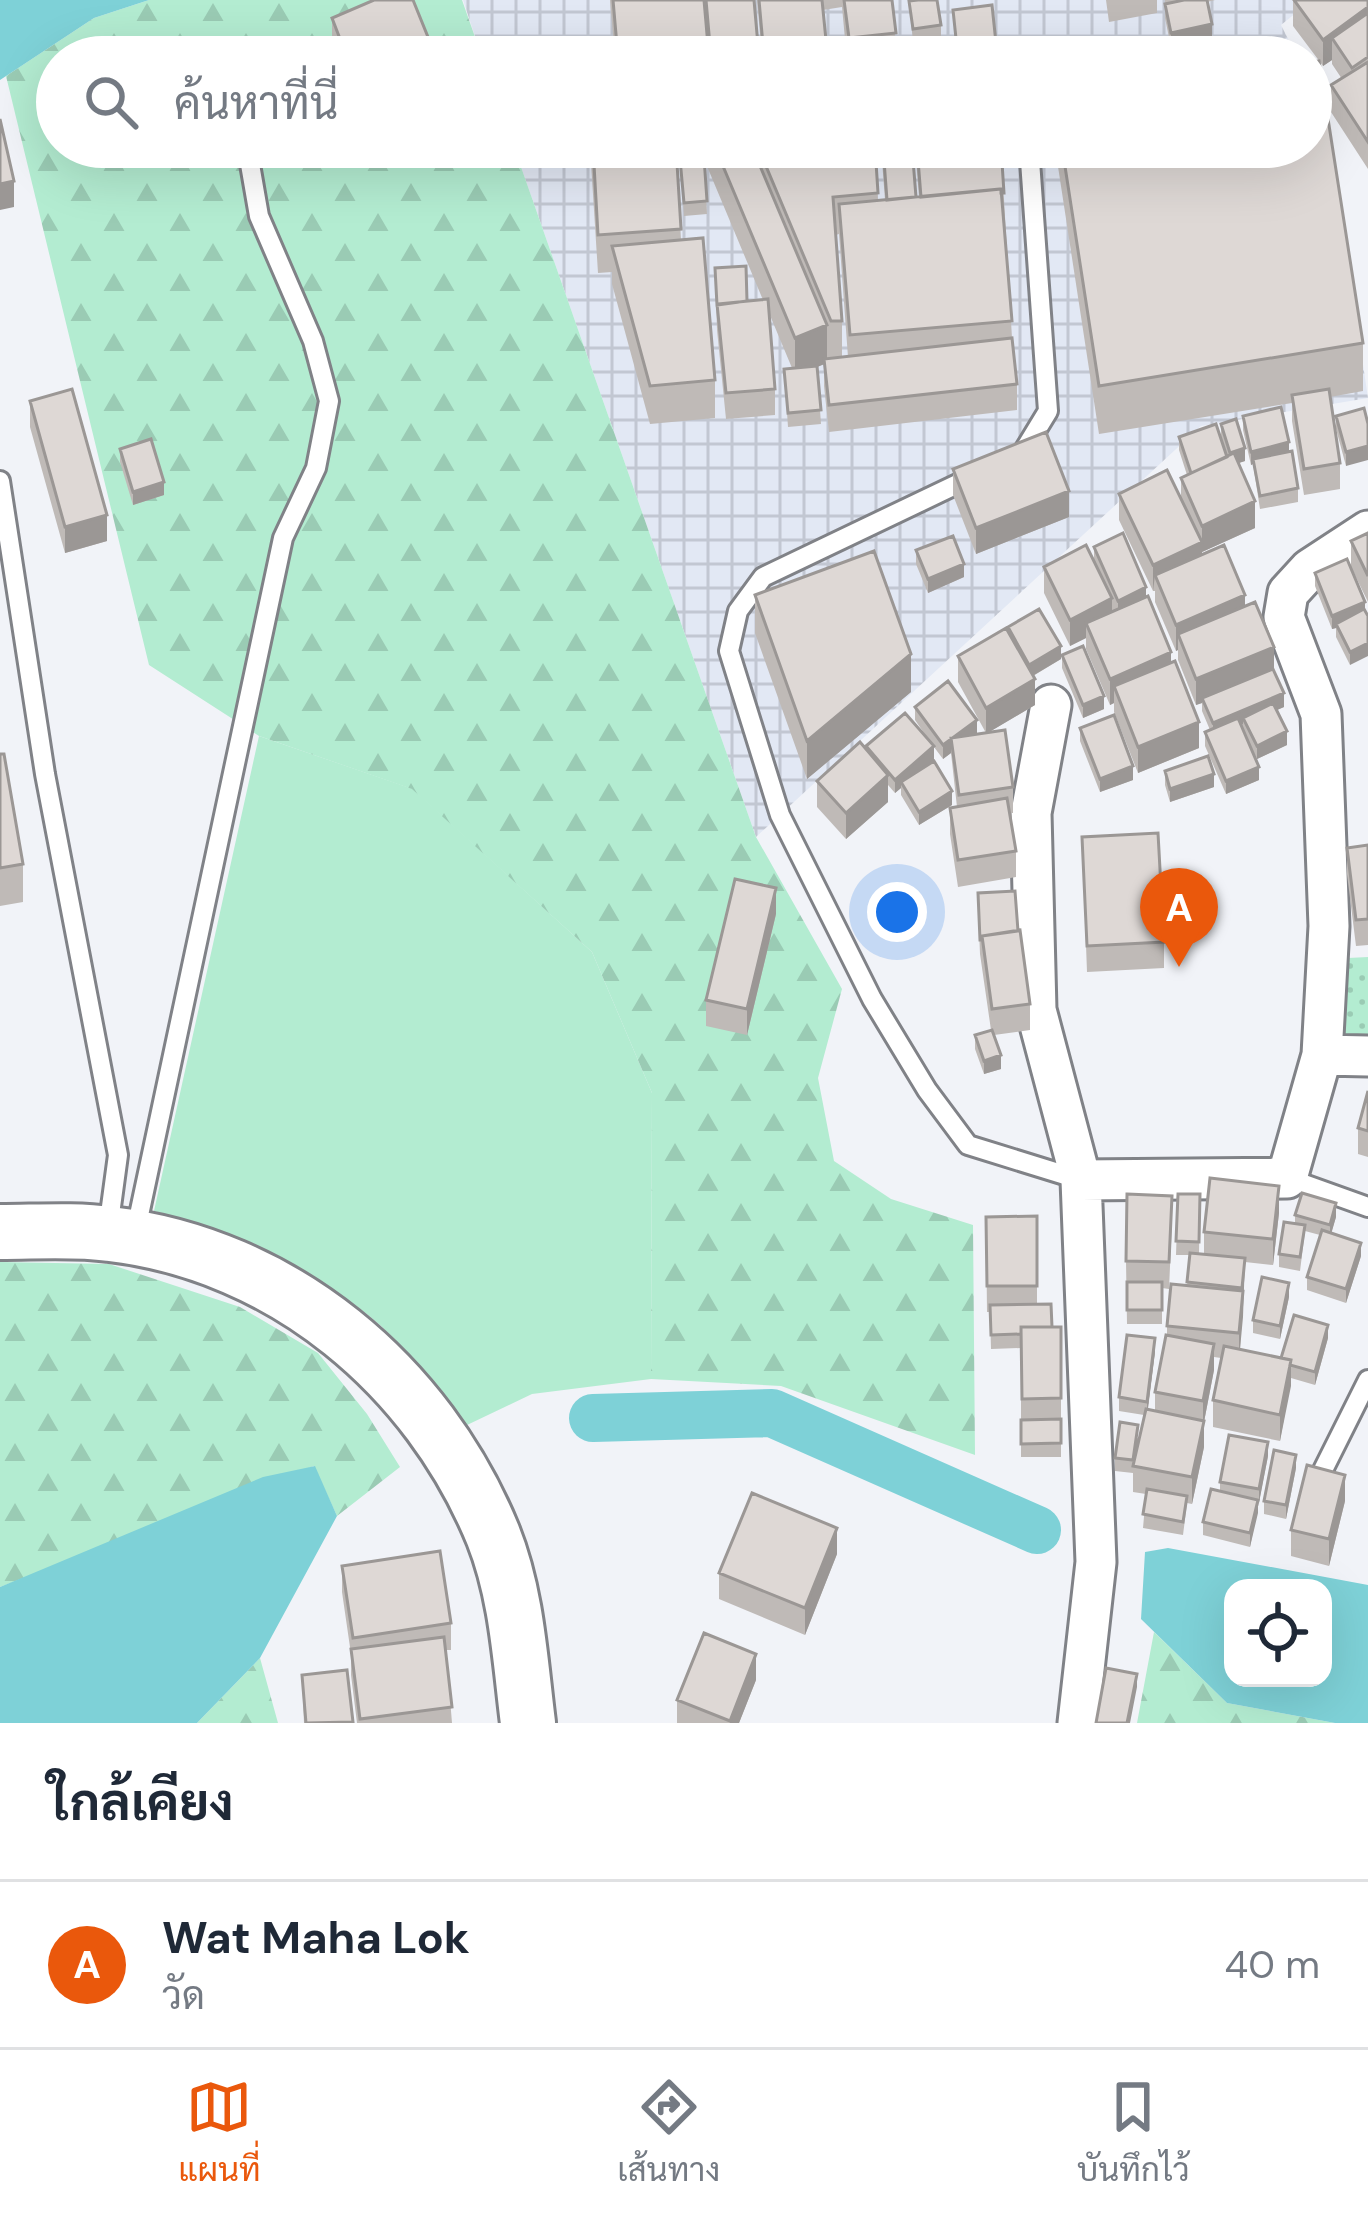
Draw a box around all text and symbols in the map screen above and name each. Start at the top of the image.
search box [36,36,1332,168]
icon: search [78,69,144,135]
text: ค้นหาที่นี่ [174,74,338,133]
pin: A [1140,868,1218,967]
your location [867,882,927,942]
map controls [1224,1579,1332,1687]
button: locate [1224,1579,1332,1687]
text: ใกล้เคียง [48,1769,234,1836]
text: Wat Maha Lok [162,1908,470,1967]
text: A [73,1939,101,1990]
text: 40 m [1225,1939,1320,1990]
text: วัด [162,1970,205,2021]
tab: แผนที่ [178,2074,261,2191]
tab: เส้นทาง [617,2074,720,2191]
tab: บันทึกไว้ [1077,2074,1190,2191]

